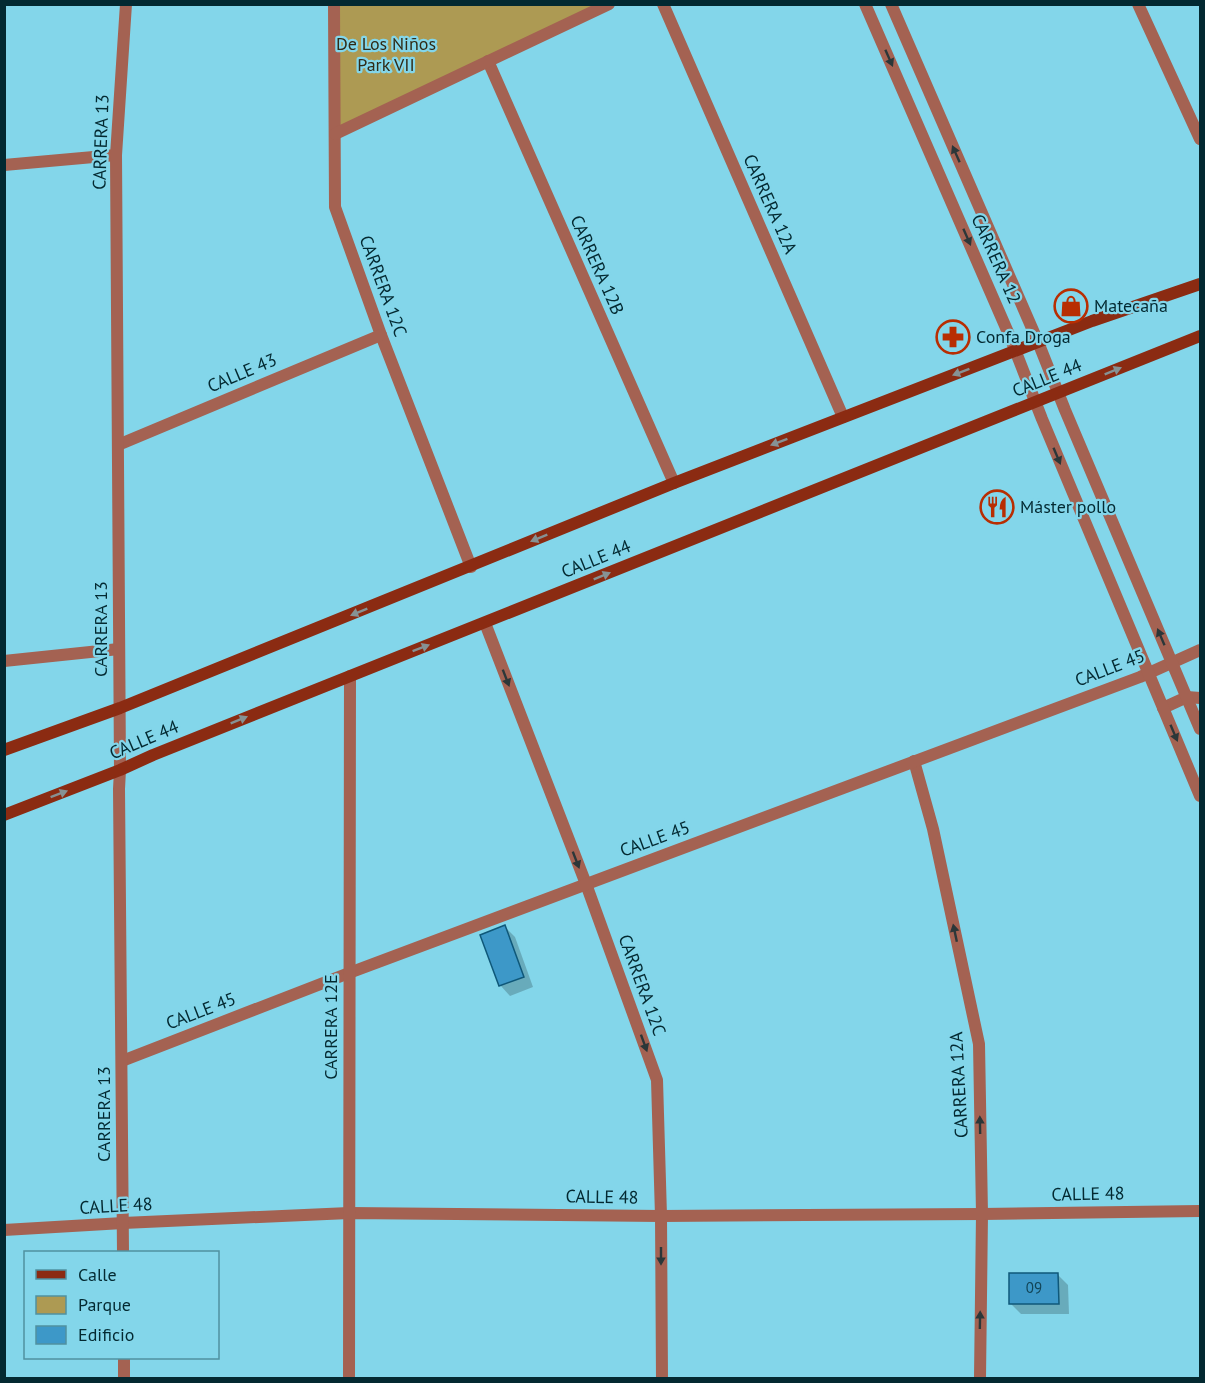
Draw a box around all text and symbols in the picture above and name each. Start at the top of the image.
park label: De Los Niños Park VII [336,32,436,76]
one-way arrow [884,50,894,68]
street label: CARRERA 13 [87,94,114,190]
one-way arrow [951,144,961,162]
street label: CARRERA 12A [738,151,803,257]
street label: CARRERA 12 [966,210,1026,307]
street label: CARRERA 12B [565,212,630,318]
one-way arrow [963,228,972,246]
street label: CARRERA 12C [355,232,412,340]
shop icon: Matecaña [1053,288,1089,324]
place label: Matecaña [1094,294,1168,317]
pharmacy icon: Confa Droga [935,319,971,355]
place label: Confa Droga [976,325,1071,348]
street label: CALLE 43 [204,348,280,397]
street label: CALLE 44 [1009,353,1085,402]
one-way arrow [1104,366,1122,376]
one-way arrow [952,368,970,378]
one-way arrow [770,438,788,448]
one-way arrow [1052,448,1062,466]
restaurant icon: Máster pollo [979,489,1015,525]
place label: Máster pollo [1020,495,1116,518]
one-way arrow [530,533,548,543]
street label: CALLE 44 [558,534,634,583]
one-way arrow [593,571,611,581]
street label: CARRERA 13 [89,581,112,677]
one-way arrow [349,607,367,617]
one-way arrow [1156,627,1166,645]
one-way arrow [412,643,430,653]
street label: CALLE 45 [1072,644,1148,691]
one-way arrow [502,669,511,687]
street label: CALLE 44 [106,715,182,764]
one-way arrow [231,715,249,725]
one-way arrow [1169,724,1179,742]
one-way arrow [50,789,68,798]
street label: CALLE 45 [617,815,693,862]
one-way arrow [571,851,581,869]
one-way arrow [950,923,959,942]
street label: CARRERA 12C [614,931,671,1039]
street label: CARRERA 12E [319,974,342,1080]
street label: CALLE 45 [163,987,239,1034]
street label: CARRERA 12A [944,1031,973,1139]
one-way arrow [639,1034,649,1052]
street label: CARRERA 13 [92,1066,115,1162]
one-way arrow [975,1116,985,1135]
street label: CALLE 48 [1051,1181,1125,1206]
street label: CALLE 48 [565,1184,639,1209]
street label: CALLE 48 [79,1192,153,1219]
one-way arrow [656,1247,666,1266]
legend [24,1251,219,1359]
text: Calle [78,1263,117,1286]
house number: 09 [1026,1278,1042,1297]
text: Parque [78,1293,131,1316]
one-way arrow [975,1311,985,1330]
text: Edificio [78,1323,134,1346]

